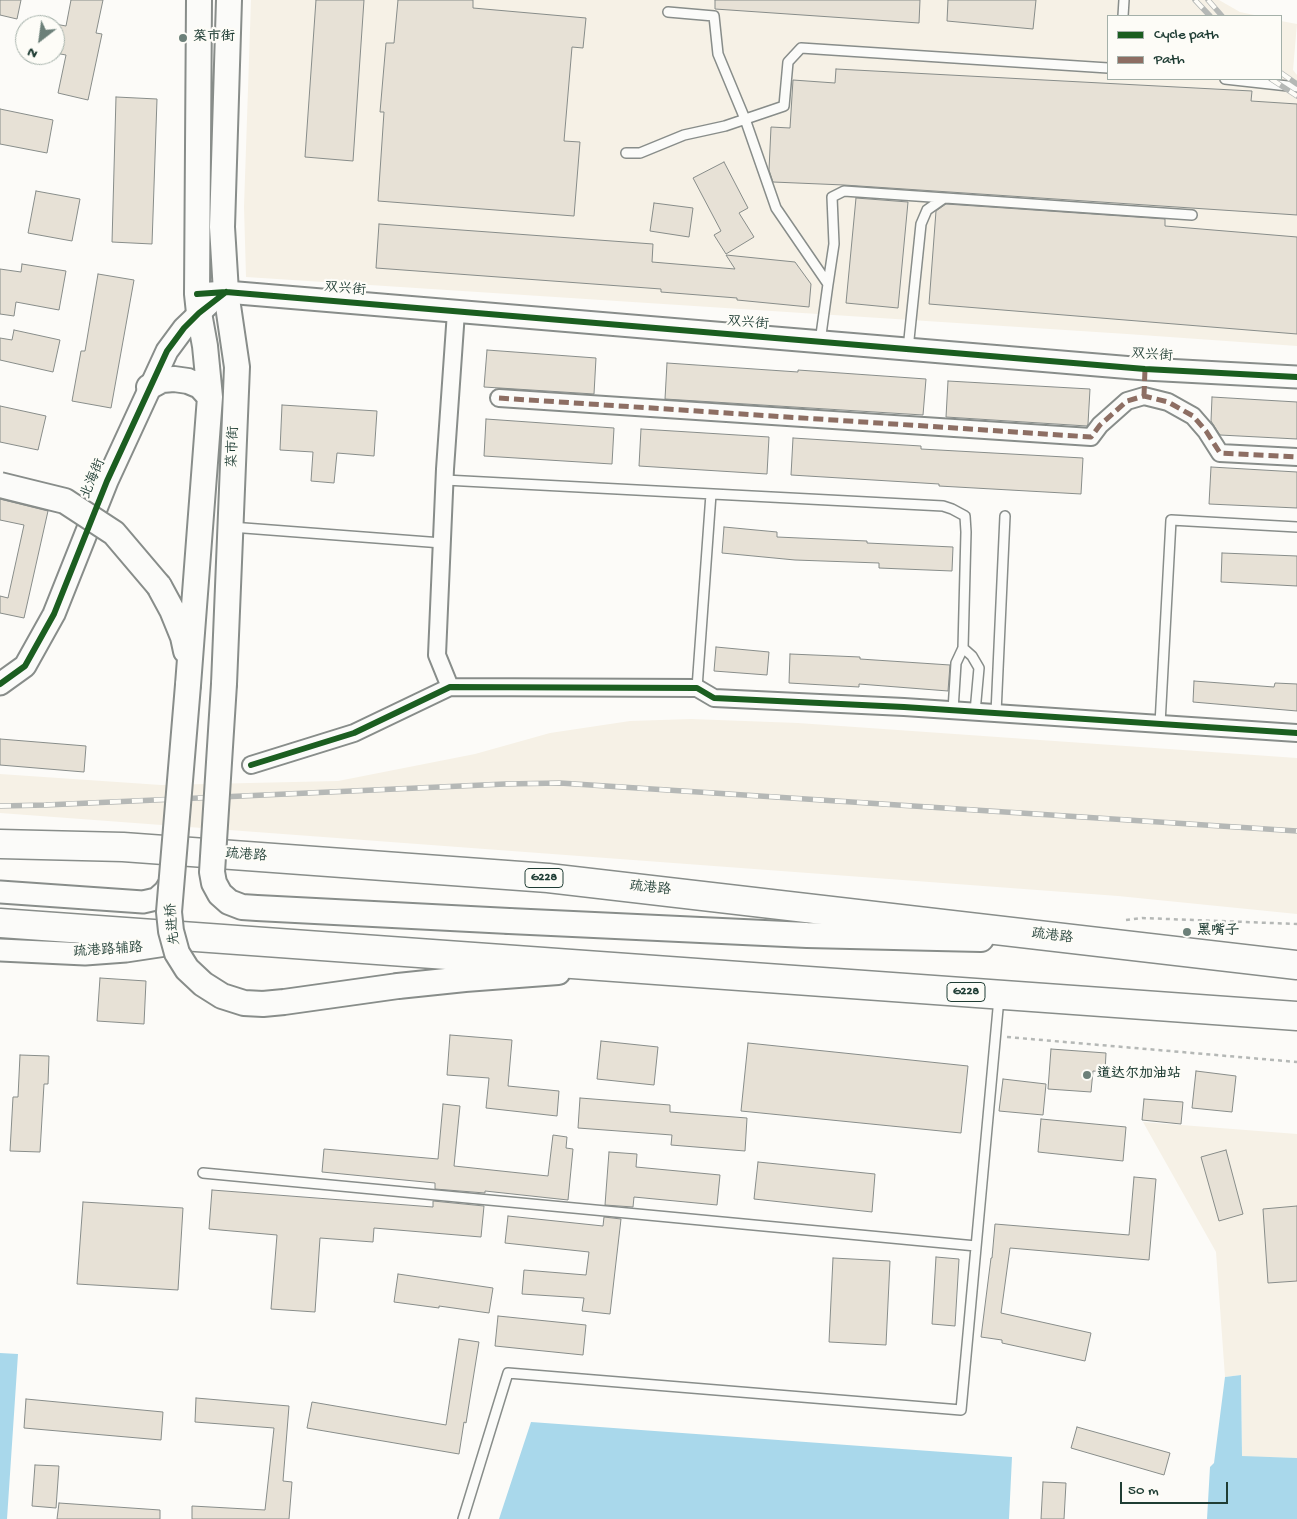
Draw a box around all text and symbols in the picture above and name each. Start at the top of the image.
north arrow [15,15,65,65]
legend [1107,15,1282,80]
text: Cycle path [1154,26,1219,44]
place label: 菜市街 [193,30,235,46]
marker: 菜市街 [177,32,189,44]
text: N [25,43,41,62]
text: Path [1154,51,1185,69]
street label: 双兴街 [323,280,367,300]
street label: 双兴街 [726,314,770,334]
street label: 双兴街 [1130,346,1174,366]
street label: 菜市街 [225,426,243,468]
street label: 北海街 [78,456,110,502]
street label: 疏港路 [224,846,268,866]
road number: G228 [525,868,563,888]
street label: 疏港路 [628,878,672,900]
street label: 先进桥 [163,902,185,946]
place label: 黑嘴子 [1197,924,1239,940]
street label: 疏港路 [1030,926,1074,948]
marker: 黑嘴子 [1181,926,1193,938]
street label: 疏港路辅路 [72,940,144,962]
road number: G228 [947,982,985,1002]
place label: 道达尔加油站 [1097,1067,1181,1083]
marker: 道达尔加油站 [1081,1069,1093,1081]
scale bar [1122,1472,1230,1504]
text: 50 m [1128,1482,1159,1500]

